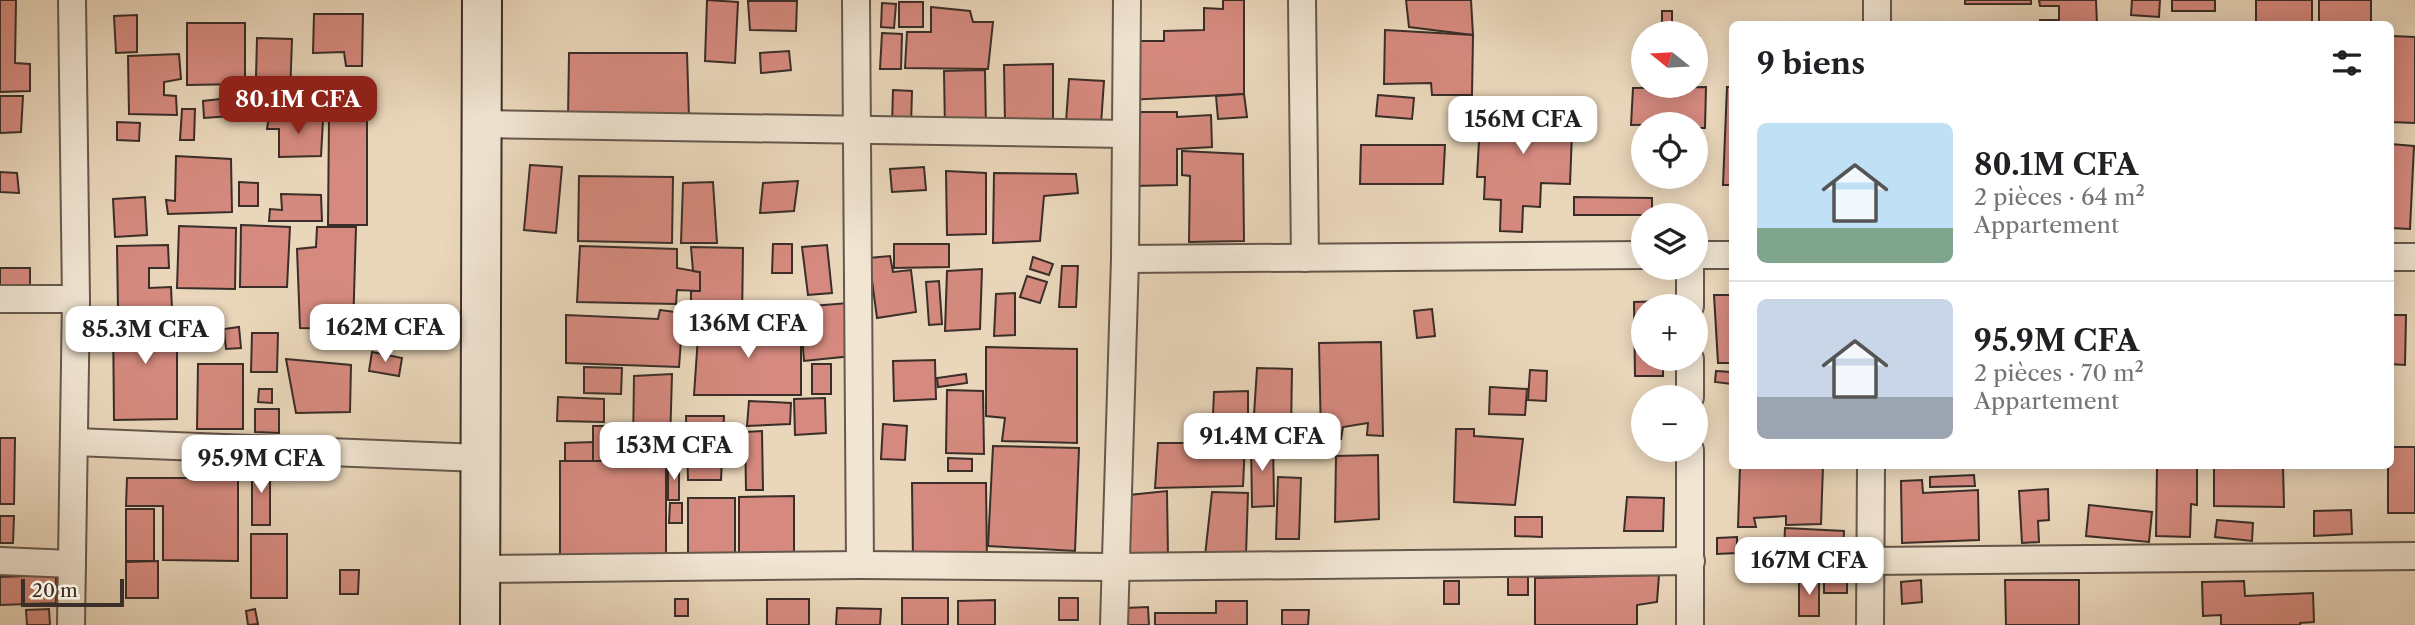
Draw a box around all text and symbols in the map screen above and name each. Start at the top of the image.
north arrow [1631,21,1708,98]
map controls [1631,21,1708,462]
icon: filters [2328,44,2366,82]
text: 9 biens [1757,45,1865,82]
pin: 80.1M CFA [218,76,378,136]
text: 80.1M CFA [235,85,361,113]
pin: 156M CFA [1451,96,1595,156]
text: 156M CFA [1464,105,1582,133]
button: locate [1631,112,1708,189]
text: 80.1M CFA [1974,146,2138,183]
icon: home [1813,151,1897,235]
text: 2 pièces · 64 m² [1974,183,2145,211]
button: layers [1631,203,1708,280]
text: Appartement [1974,211,2119,239]
button: + [1631,294,1708,371]
pin: 136M CFA [676,300,820,360]
pin: 162M CFA [313,304,457,364]
pin: 85.3M CFA [65,306,225,366]
text: 136M CFA [689,309,807,337]
text: 162M CFA [326,313,444,341]
text: 85.3M CFA [82,315,208,343]
text: 95.9M CFA [1974,322,2139,359]
icon: home [1813,327,1897,411]
text: 2 pièces · 70 m² [1974,359,2144,387]
button: − [1631,385,1708,462]
text: Appartement [1974,387,2119,415]
pin: 91.4M CFA [1182,414,1342,473]
pin: 153M CFA [602,422,746,482]
text: 91.4M CFA [1200,422,1324,450]
text: 153M CFA [616,431,732,459]
pin: 95.9M CFA [181,435,341,495]
text: 95.9M CFA [198,444,324,472]
pin: 167M CFA [1737,538,1881,597]
text: 167M CFA [1751,546,1867,574]
scale bar [21,576,124,608]
text: 20 m [32,579,78,602]

